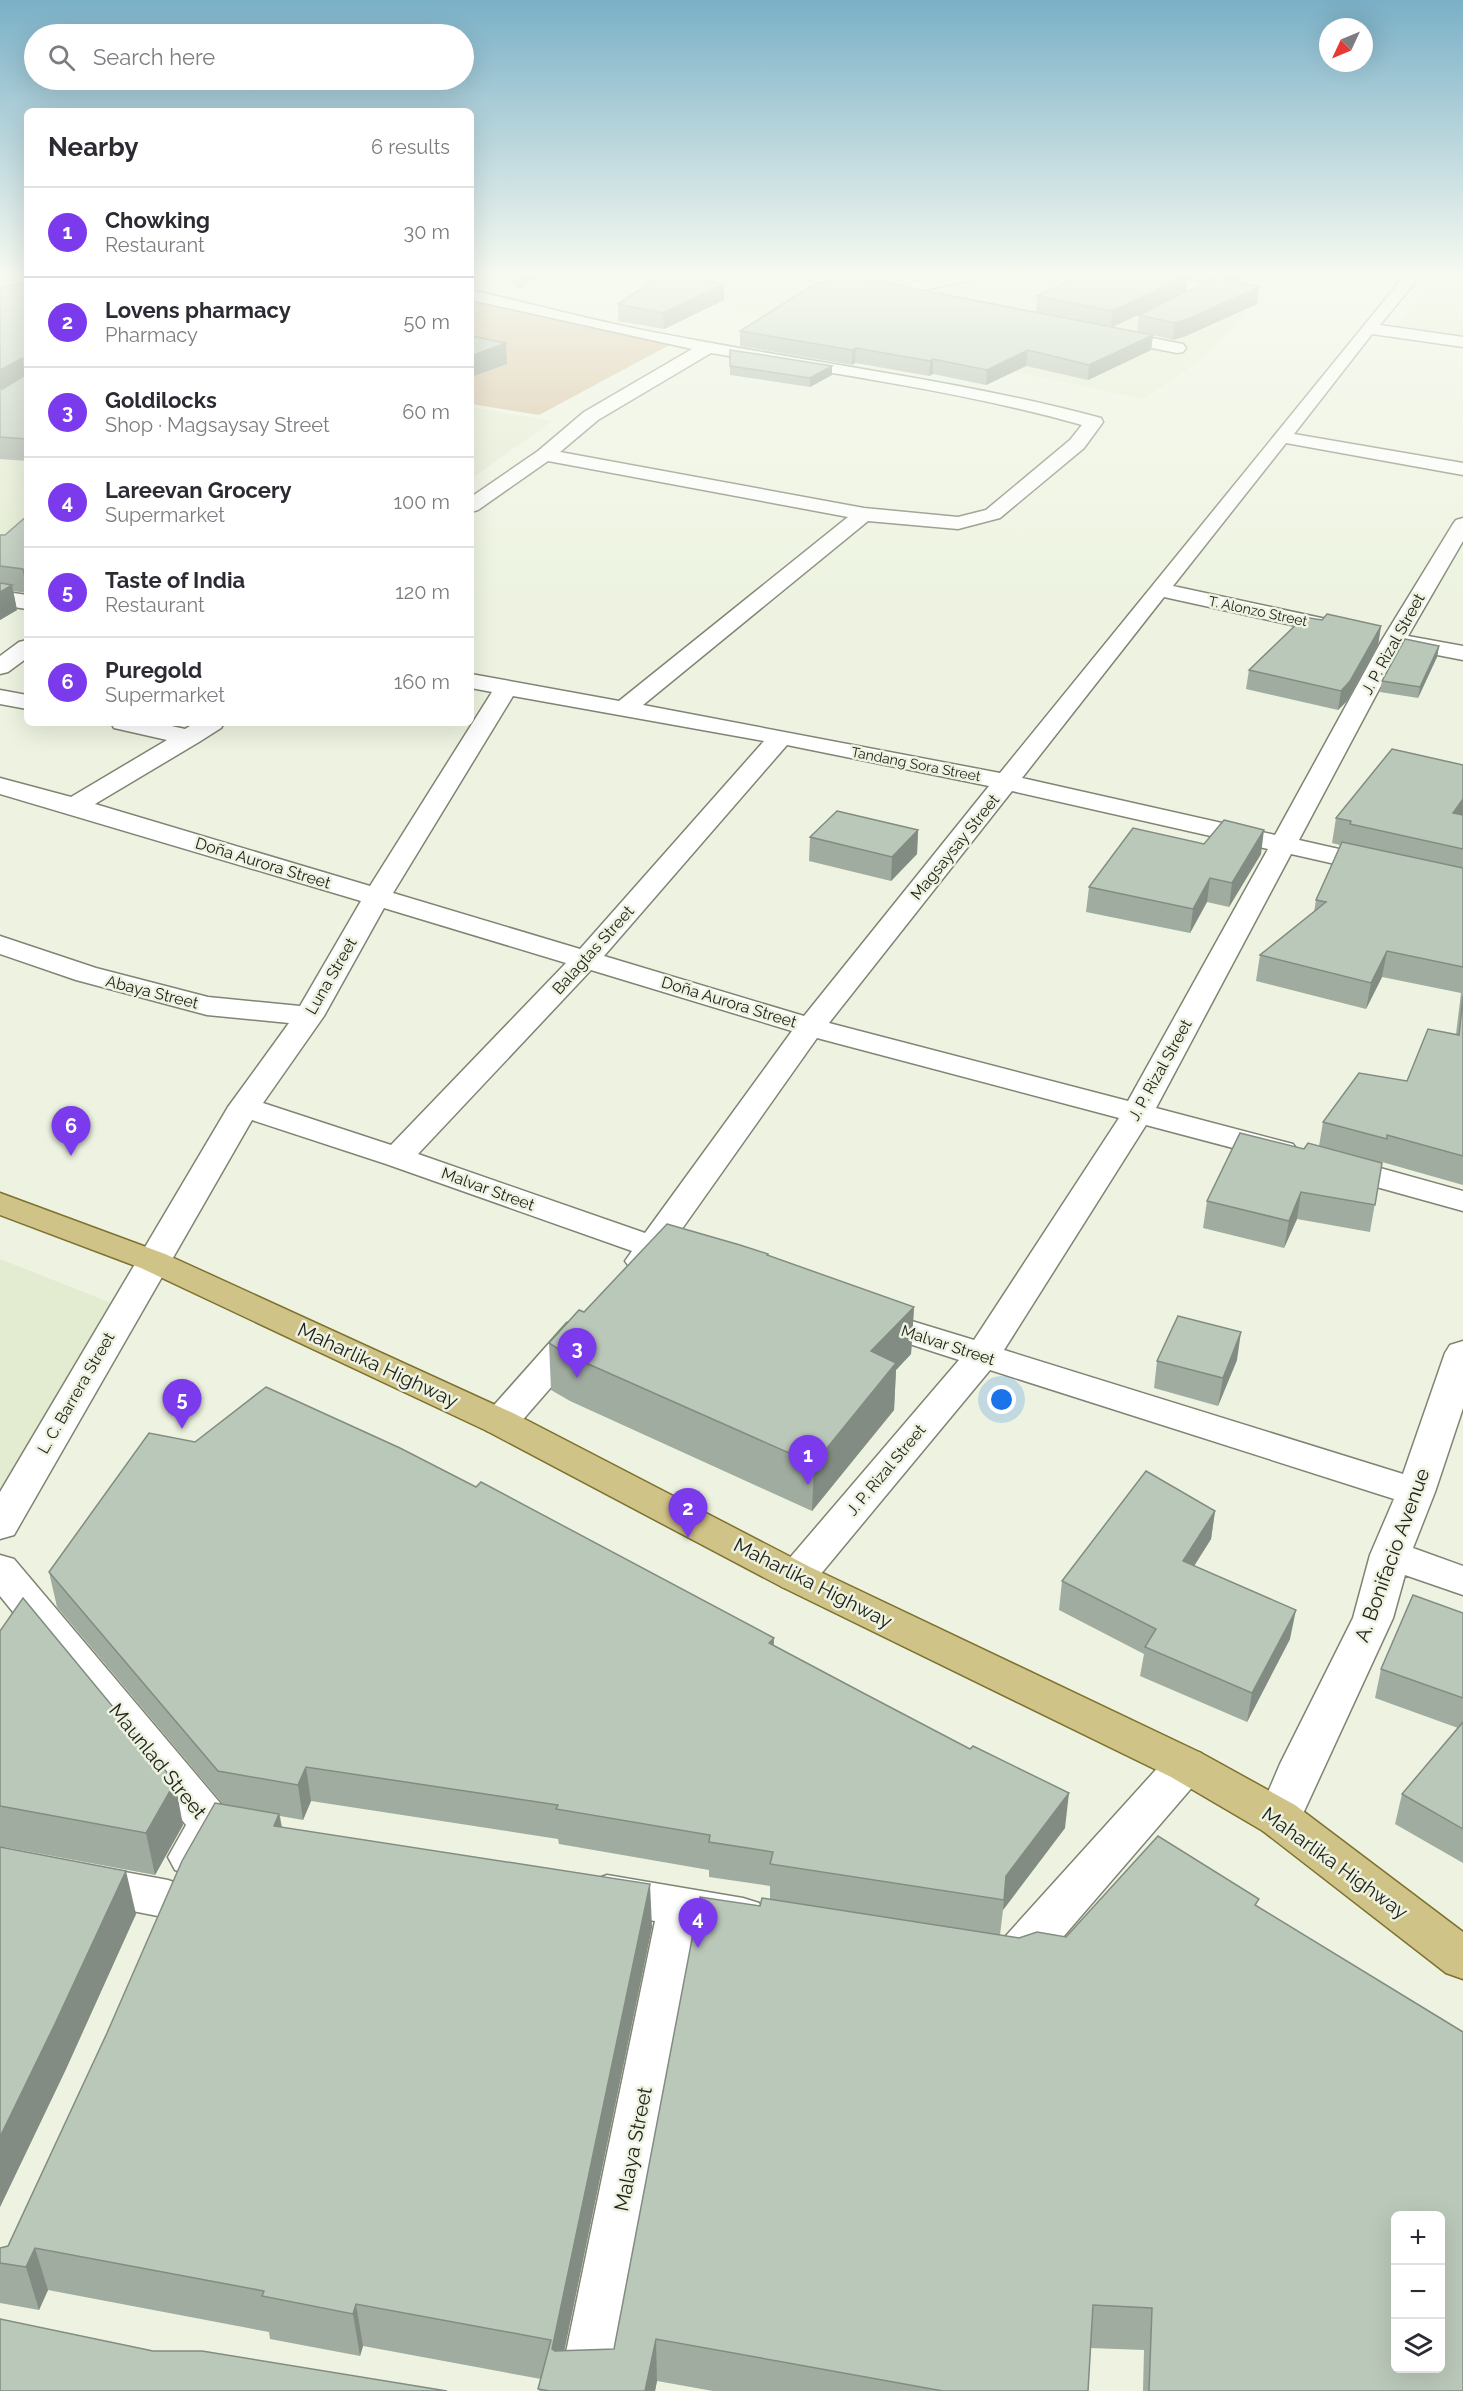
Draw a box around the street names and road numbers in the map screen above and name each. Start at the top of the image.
street label: J. P. Rizal Street [1357,589,1429,698]
street label: T. Alonzo Street [1207,593,1309,629]
street label: Tandang Sora Street [850,744,982,784]
street label: Magsaysay Street [907,790,1004,904]
street label: Doña Aurora Street [193,833,333,893]
street label: Balagtas Street [548,901,638,998]
street label: Luna Street [301,934,361,1018]
street label: Abaya Street [104,971,201,1013]
street label: Doña Aurora Street [659,972,799,1032]
street label: J. P. Rizal Street [1124,1015,1196,1124]
street label: Malvar Street [439,1163,538,1215]
street label: Maharlika Highway [294,1317,462,1413]
street label: Malvar Street [899,1321,998,1369]
street label: L. C. Barrera Street [34,1328,119,1457]
street label: J. P. Rizal Street [842,1420,930,1519]
street label: A. Bonifacio Avenue [1349,1465,1435,1645]
street label: Maharlika Highway [730,1533,896,1633]
street label: Maunlad Street [104,1699,212,1824]
street label: Maharlika Highway [1257,1802,1413,1924]
street label: Malaya Street [609,2084,657,2213]

